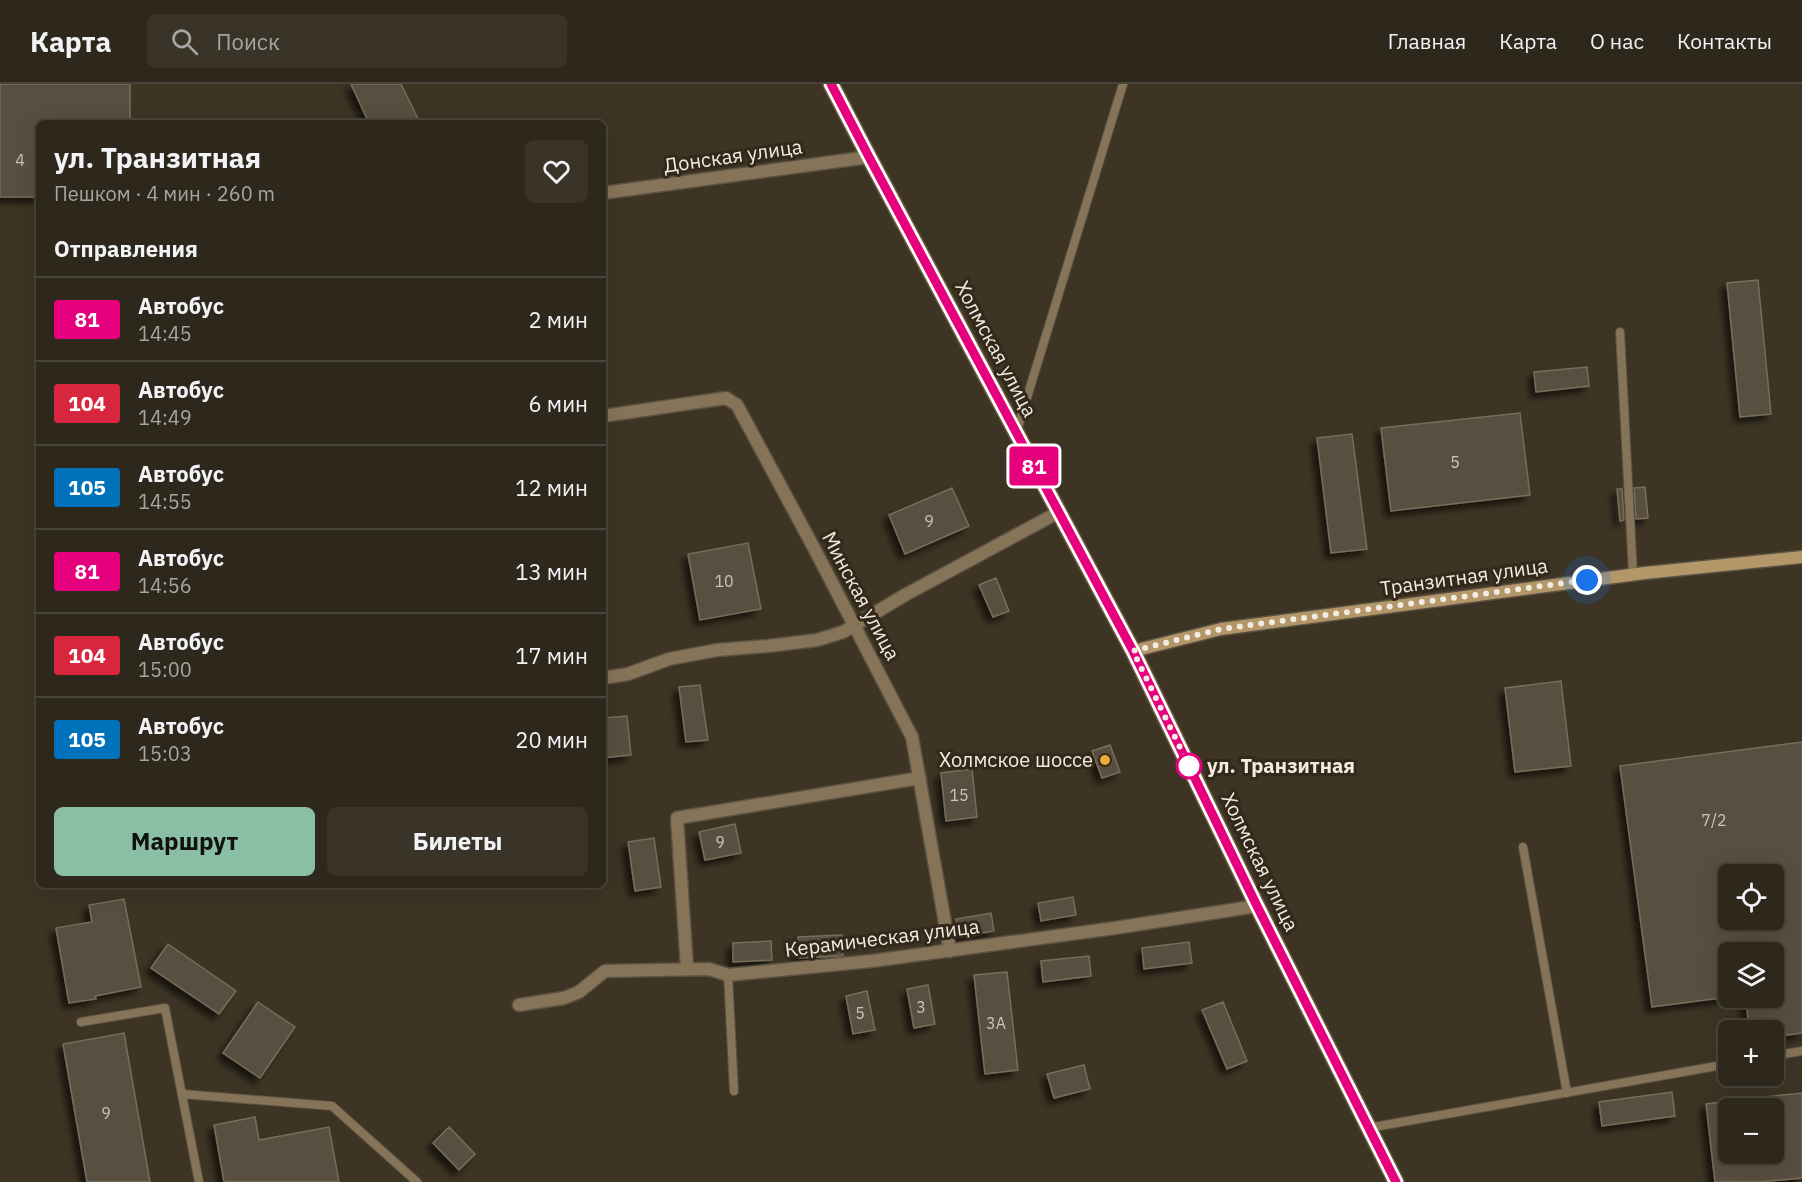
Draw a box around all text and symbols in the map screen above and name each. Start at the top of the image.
search box [147,14,567,68]
text: Карта [30,23,111,60]
icon: search [168,25,201,58]
text: Поиск [216,27,280,56]
text: Главная [1388,27,1466,55]
text: Карта [1499,27,1557,55]
text: О нас [1590,27,1644,55]
text: Контакты [1677,27,1772,55]
street label: Донская улица [662,132,804,179]
text: ул. Транзитная [54,139,261,176]
button: heart [525,140,588,203]
house number: 4 [15,150,25,170]
text: Пешком · 4 мин · 260 m [54,180,275,207]
text: Отправления [54,234,198,263]
street label: Холмская улица [949,276,1044,422]
text: Автобус [138,291,224,320]
text: 81 [74,305,100,333]
text: 2 мин [528,305,588,334]
text: 14:45 [138,320,192,347]
text: Автобус [138,375,224,404]
text: 104 [68,389,106,417]
text: 6 мин [528,389,588,418]
text: 14:49 [138,404,192,431]
line badge: 81 [1007,446,1061,485]
text: 81 [1021,452,1047,480]
house number: 5 [1450,452,1460,472]
text: Автобус [138,459,224,488]
text: 105 [68,473,106,501]
text: 12 мин [515,473,588,502]
text: 14:55 [138,488,192,515]
house number: 9 [924,511,934,531]
street label: Минская улица [816,527,907,665]
text: Автобус [138,543,224,572]
street label: Транзитная улица [1378,551,1550,602]
text: 81 [74,557,100,585]
text: 13 мин [515,557,588,586]
your location [1572,565,1602,595]
house number: 10 [714,571,734,591]
text: 14:56 [138,572,192,599]
text: Автобус [138,627,224,656]
text: 104 [68,641,106,669]
text: 17 мин [515,641,588,670]
text: 15:00 [138,656,192,683]
text: Автобус [138,711,224,740]
text: 105 [68,725,106,753]
text: 20 мин [515,725,588,754]
text: 15:03 [138,740,192,767]
place label: Холмское шоссе [939,746,1093,773]
place label: ул. Транзитная [1207,752,1355,779]
marker: Холмское шоссе [1098,753,1112,767]
marker: ул. Транзитная [1176,753,1202,779]
house number: 15 [949,785,969,805]
street label: Холмская улица [1215,788,1306,936]
button: Маршрут [54,807,315,876]
button: Билеты [327,807,588,876]
house number: 7/2 [1701,810,1727,830]
house number: 9 [715,832,725,852]
map controls [1718,864,1784,1164]
button: locate [1718,864,1784,930]
street label: Керамическая улица [783,912,981,963]
button: layers [1718,942,1784,1008]
house number: 3 [916,997,926,1017]
house number: 5 [855,1003,865,1023]
house number: 3А [986,1013,1006,1033]
button: + [1718,1020,1784,1086]
button: − [1718,1098,1784,1164]
house number: 9 [101,1103,111,1123]

